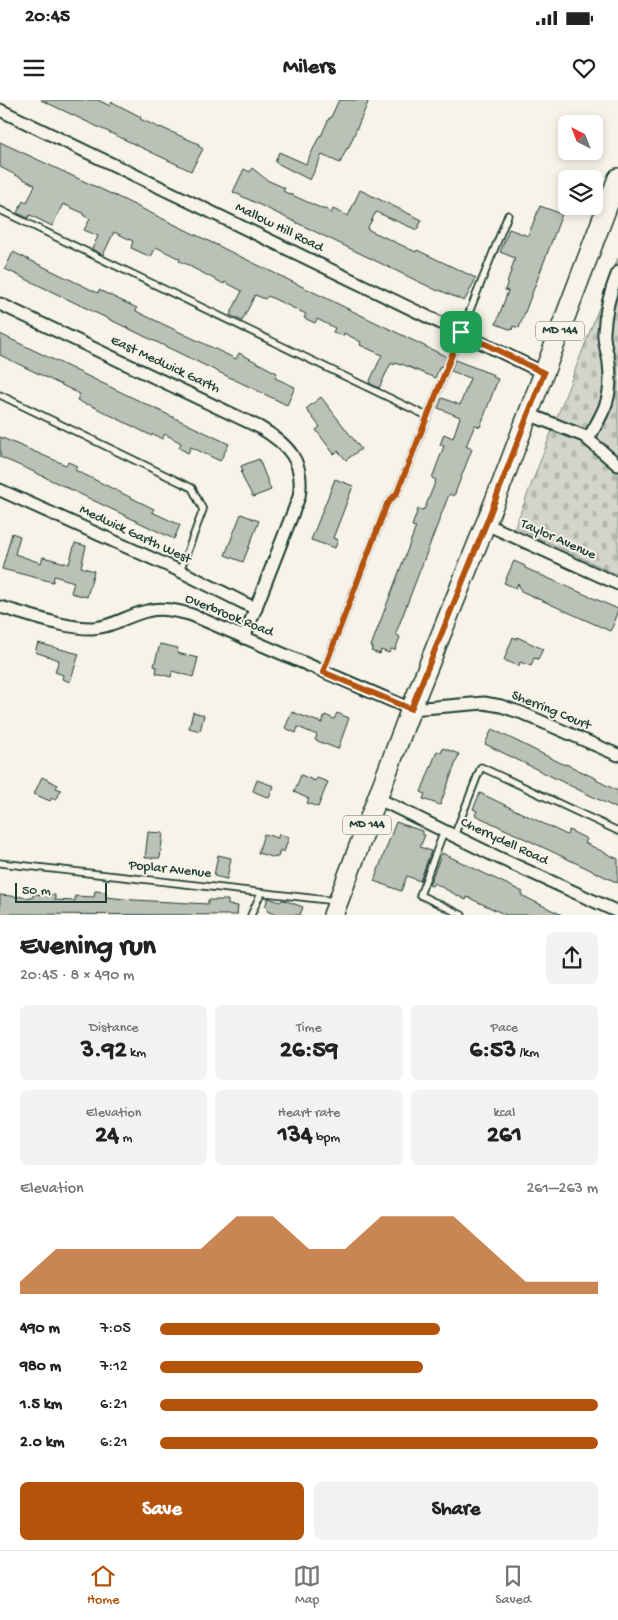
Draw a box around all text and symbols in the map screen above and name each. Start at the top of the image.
text: 20:45 [25,6,70,29]
icon: menu [20,54,48,82]
icon: heart [570,54,598,82]
text: Milers [283,55,335,81]
north arrow [558,115,602,160]
map controls [558,115,603,215]
button: layers [558,170,603,215]
street label: Mallow Hill Road [232,199,328,258]
pin [440,311,482,353]
icon: arrive [447,318,475,346]
road number: MD 144 [536,322,584,340]
street label: East Medwick Garth [108,332,223,398]
street label: Medwick Garth West [76,502,195,569]
street label: Taylor Avenue [517,515,599,565]
street label: Overbrook Road [182,591,277,642]
street label: Sherring Court [509,687,594,735]
street label: Cherrydell Road [458,814,552,870]
road number: MD 144 [343,816,391,834]
street label: Poplar Avenue [127,857,213,883]
scale bar [15,880,108,903]
text: 50 m [22,883,51,900]
text: Evening run [20,931,156,964]
button: share [546,932,598,984]
text: 20:45 · 8 × 490 m [20,967,134,986]
text: Distance [89,1020,138,1037]
text: Time [296,1020,322,1037]
text: Pace [491,1020,518,1037]
text: 3.92 [81,1037,127,1066]
text: 26:59 [280,1037,338,1066]
text: 6:53 [470,1037,516,1066]
text: km [127,1045,146,1062]
text: /km [516,1045,539,1062]
text: Elevation [86,1105,141,1122]
text: Heart rate [278,1105,340,1122]
text: kcal [493,1105,515,1122]
text: 24 [95,1122,119,1151]
text: 134 [278,1122,313,1151]
text: 261 [487,1122,522,1151]
text: m [119,1130,132,1147]
text: bpm [313,1130,340,1147]
text: Elevation [20,1180,84,1199]
text: 261–263 m [526,1180,598,1199]
text: 490 m [20,1320,60,1339]
text: 7:05 [100,1320,131,1339]
text: 980 m [20,1358,61,1377]
text: 7:12 [100,1358,128,1377]
text: 1.5 km [20,1396,62,1415]
text: 6:21 [100,1396,127,1415]
text: 2.0 km [20,1434,64,1453]
text: 6:21 [100,1434,127,1453]
button: Save [20,1482,304,1540]
button: Share [314,1482,598,1540]
tab: Home [87,1562,119,1609]
tab: Map [293,1562,321,1609]
tab: Saved [495,1562,531,1609]

